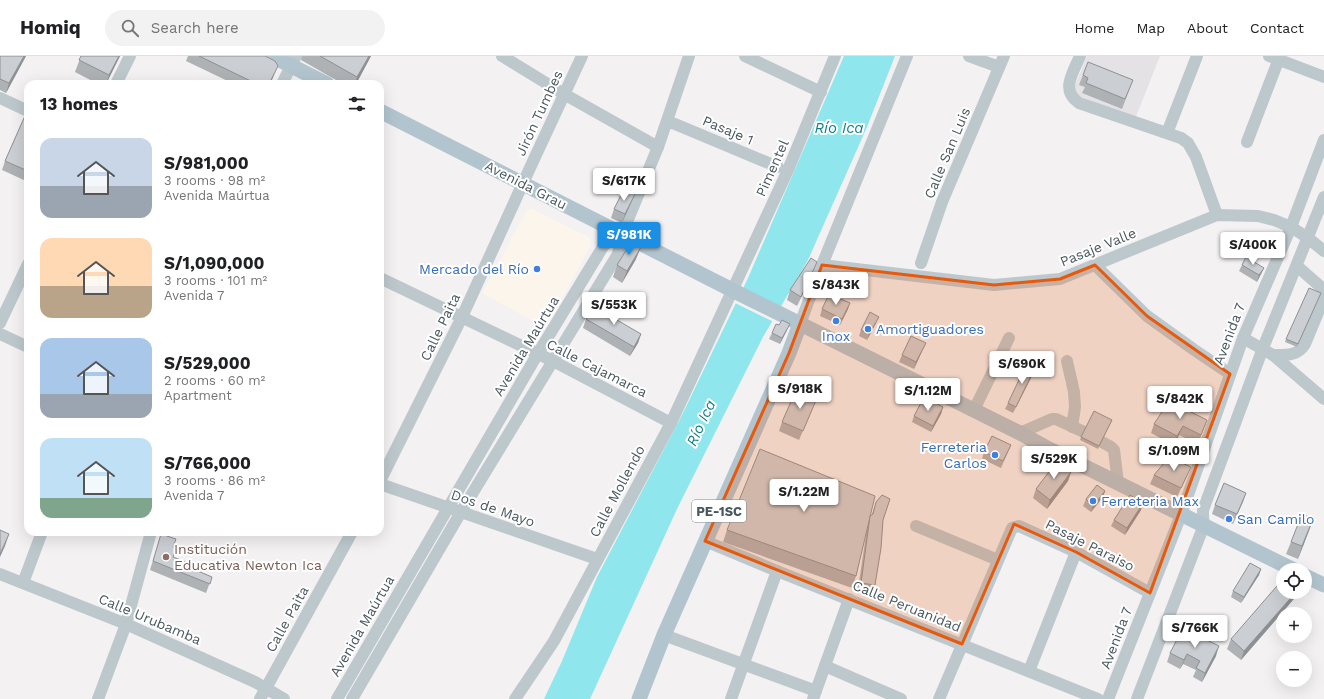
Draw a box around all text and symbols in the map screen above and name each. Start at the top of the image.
search box [105,10,385,46]
text: Homiq [20,16,81,39]
icon: search [119,17,141,39]
text: Search here [151,19,239,37]
text: Home [1074,20,1114,36]
text: Map [1136,20,1165,36]
text: About [1187,20,1228,36]
text: Contact [1250,20,1304,36]
street label: Jirón Tumbes [512,68,566,158]
icon: filters [346,93,368,115]
text: 13 homes [40,94,118,114]
street label: Calle San Luis [921,105,973,201]
street label: Pasaje 1 [700,112,756,148]
water label: Río Ica [815,119,863,137]
street label: Pimentel [752,136,792,199]
text: S/981,000 [164,153,249,173]
icon: home [72,154,120,202]
street label: Avenida Grau [482,157,570,213]
pin: S/617K [591,168,657,202]
text: 3 rooms · 98 m² [164,173,265,188]
text: S/617K [602,173,646,188]
text: Avenida Maúrtua [164,188,270,203]
pin: S/981K [596,222,662,256]
street label: Pasaje Valle [1058,224,1138,270]
text: S/981K [606,227,652,242]
pin: S/400K [1220,232,1286,266]
text: S/400K [1229,237,1277,252]
text: S/1,090,000 [164,253,265,273]
icon: home [72,254,120,302]
place label: Mercado del Río [419,261,529,277]
marker: Mercado del Río [532,264,542,274]
pin: S/843K [803,272,869,306]
text: 3 rooms · 101 m² [164,273,267,288]
text: S/843K [812,277,860,292]
text: Avenida 7 [164,288,224,303]
street label: Calle Paita [417,291,463,363]
pin: S/553K [581,292,647,326]
street label: Avenida Maúrtua [490,293,562,399]
text: S/553K [591,297,637,312]
street label: Avenida 7 [1210,301,1248,367]
marker: Inox [831,316,841,326]
place label: Amortiguadores [876,321,984,337]
marker: Amortiguadores [863,324,873,334]
place label: Inox [822,328,850,344]
street label: Calle Cajamarca [544,336,650,400]
pin: S/690K [989,351,1055,385]
text: S/529,000 [164,353,251,373]
icon: home [72,354,120,402]
text: S/690K [998,356,1046,371]
text: 2 rooms · 60 m² [164,373,265,388]
pin: S/918K [767,376,833,410]
pin: S/1.12M [891,378,965,412]
text: S/918K [777,381,823,396]
text: S/1.12M [904,383,952,398]
pin: S/842K [1147,386,1213,420]
text: Apartment [164,388,232,403]
text: S/842K [1156,391,1204,406]
water label: Río Ica [683,397,719,449]
pin: S/1.09M [1137,438,1211,472]
place label: Ferreteria Carlos [921,439,987,471]
street label: Calle Mollendo [586,442,648,540]
text: S/1.09M [1148,443,1200,458]
pin: S/529K [1021,446,1087,480]
marker: Ferreteria Carlos [990,450,1000,460]
text: S/529K [1031,451,1077,466]
text: S/766,000 [164,453,251,473]
icon: home [72,454,120,502]
text: 3 rooms · 86 m² [164,473,265,488]
pin: S/1.22M [767,479,841,513]
text: S/1.22M [779,484,829,499]
street label: Dos de Mayo [449,486,537,530]
text: Avenida 7 [164,488,224,503]
place label: Ferreteria Max [1101,493,1199,509]
marker: Ferreteria Max [1088,496,1098,506]
road number: PE-1SC [692,500,746,522]
place label: San Camilo [1237,511,1314,527]
marker: San Camilo [1224,514,1234,524]
street label: Pasaje Paraiso [1043,516,1137,574]
place label: Institución Educativa Newton Ica [174,541,322,573]
marker: Institución Educativa Newton Ica [161,552,171,562]
map controls [1276,563,1312,687]
button: locate [1276,563,1312,599]
street label: Avenida Maúrtua [327,573,397,679]
street label: Calle Peruanidad [850,577,964,635]
street label: Calle Paita [262,583,312,655]
street label: Calle Urubamba [96,590,204,648]
street label: Avenida 7 [1097,605,1135,671]
button: + [1276,607,1312,643]
pin: S/766K [1162,615,1228,649]
text: S/766K [1172,620,1218,635]
button: − [1276,651,1312,687]

